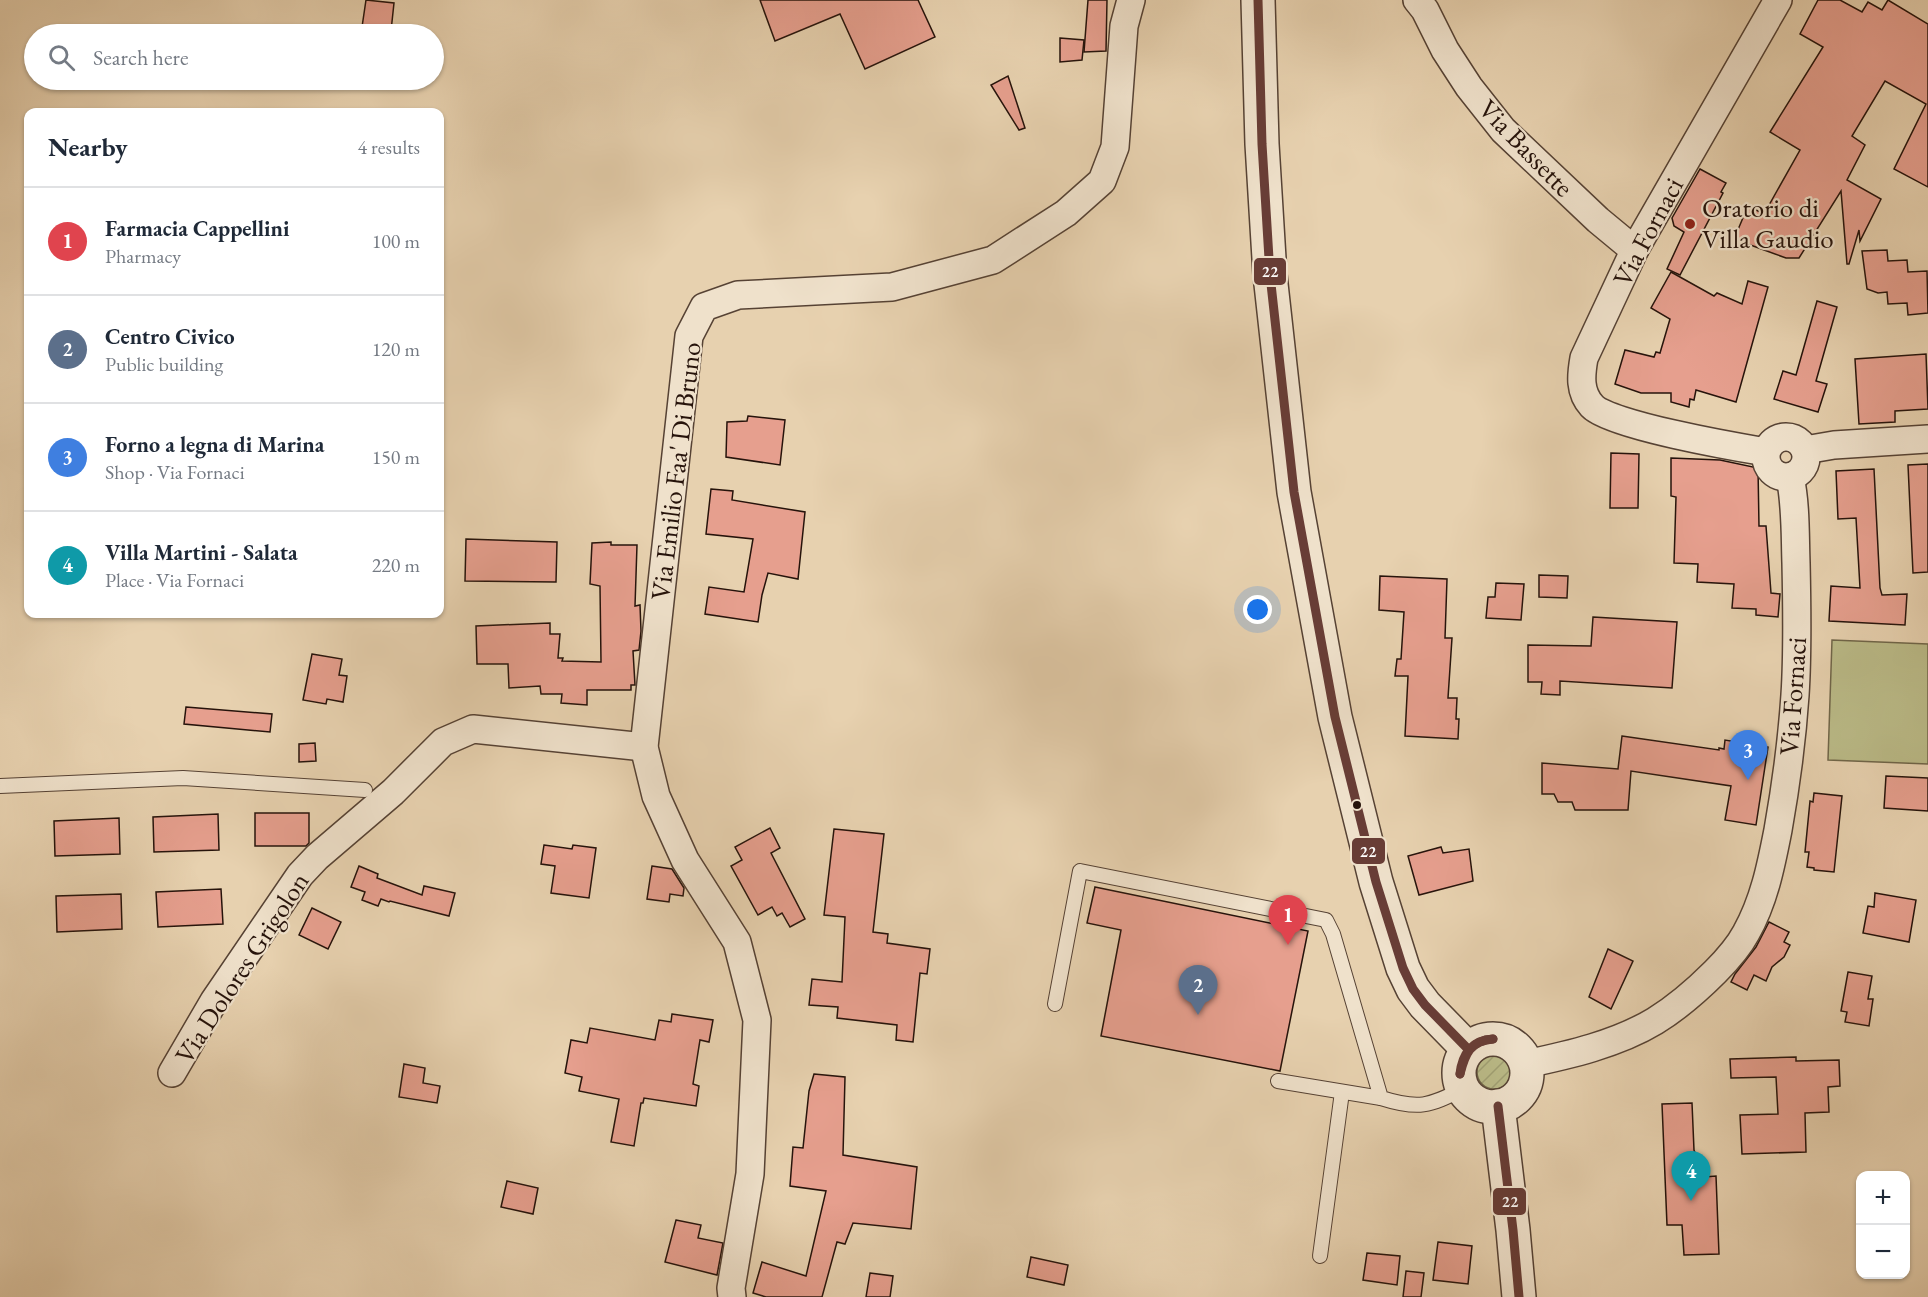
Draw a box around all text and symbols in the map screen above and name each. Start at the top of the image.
search box [24,24,444,90]
icon: search [45,41,78,74]
text: Search here [93,43,188,72]
street label: Via Bassette [1471,91,1581,204]
text: Nearby [48,130,128,164]
text: 4 results [357,134,420,160]
street label: Via Fornaci [1604,171,1691,292]
place label: Oratorio di Villa Gaudio [1702,190,1834,256]
text: Farmacia Cappellini [105,214,289,243]
marker: Oratorio di Villa Gaudio [1683,217,1697,231]
text: 1 [62,228,73,254]
text: 100 m [372,228,420,254]
text: Pharmacy [105,243,181,269]
line badge: 22 [1253,257,1287,286]
text: 22 [1262,261,1279,282]
text: Centro Civico [105,322,234,351]
text: 2 [62,336,73,362]
text: 120 m [372,336,420,362]
street label: Via Emilio Faa' Di Bruno [642,340,709,602]
text: Public building [105,351,223,377]
text: Forno a legna di Marina [105,430,324,459]
text: 3 [62,444,73,470]
text: 150 m [372,444,420,470]
text: Shop · Via Fornaci [105,459,245,485]
text: Villa Martini - Salata [105,538,298,567]
text: 4 [62,552,73,578]
text: 220 m [372,552,420,578]
text: Place · Via Fornaci [105,567,244,593]
your location [1243,595,1272,624]
street label: Via Fornaci [1771,635,1814,756]
pin: 3 [1728,730,1768,780]
unlabelled marker [1351,799,1363,811]
line badge: 22 [1351,837,1386,865]
text: 22 [1360,841,1377,862]
street label: Via Dolores Grigolon [167,865,317,1070]
pin: 1 [1268,896,1308,945]
pin: 2 [1178,966,1218,1015]
pin: 4 [1672,1152,1710,1201]
map controls [1856,1171,1910,1279]
button: + [1856,1171,1910,1225]
line badge: 22 [1492,1187,1527,1216]
text: 22 [1502,1191,1519,1212]
button: − [1856,1225,1910,1279]

